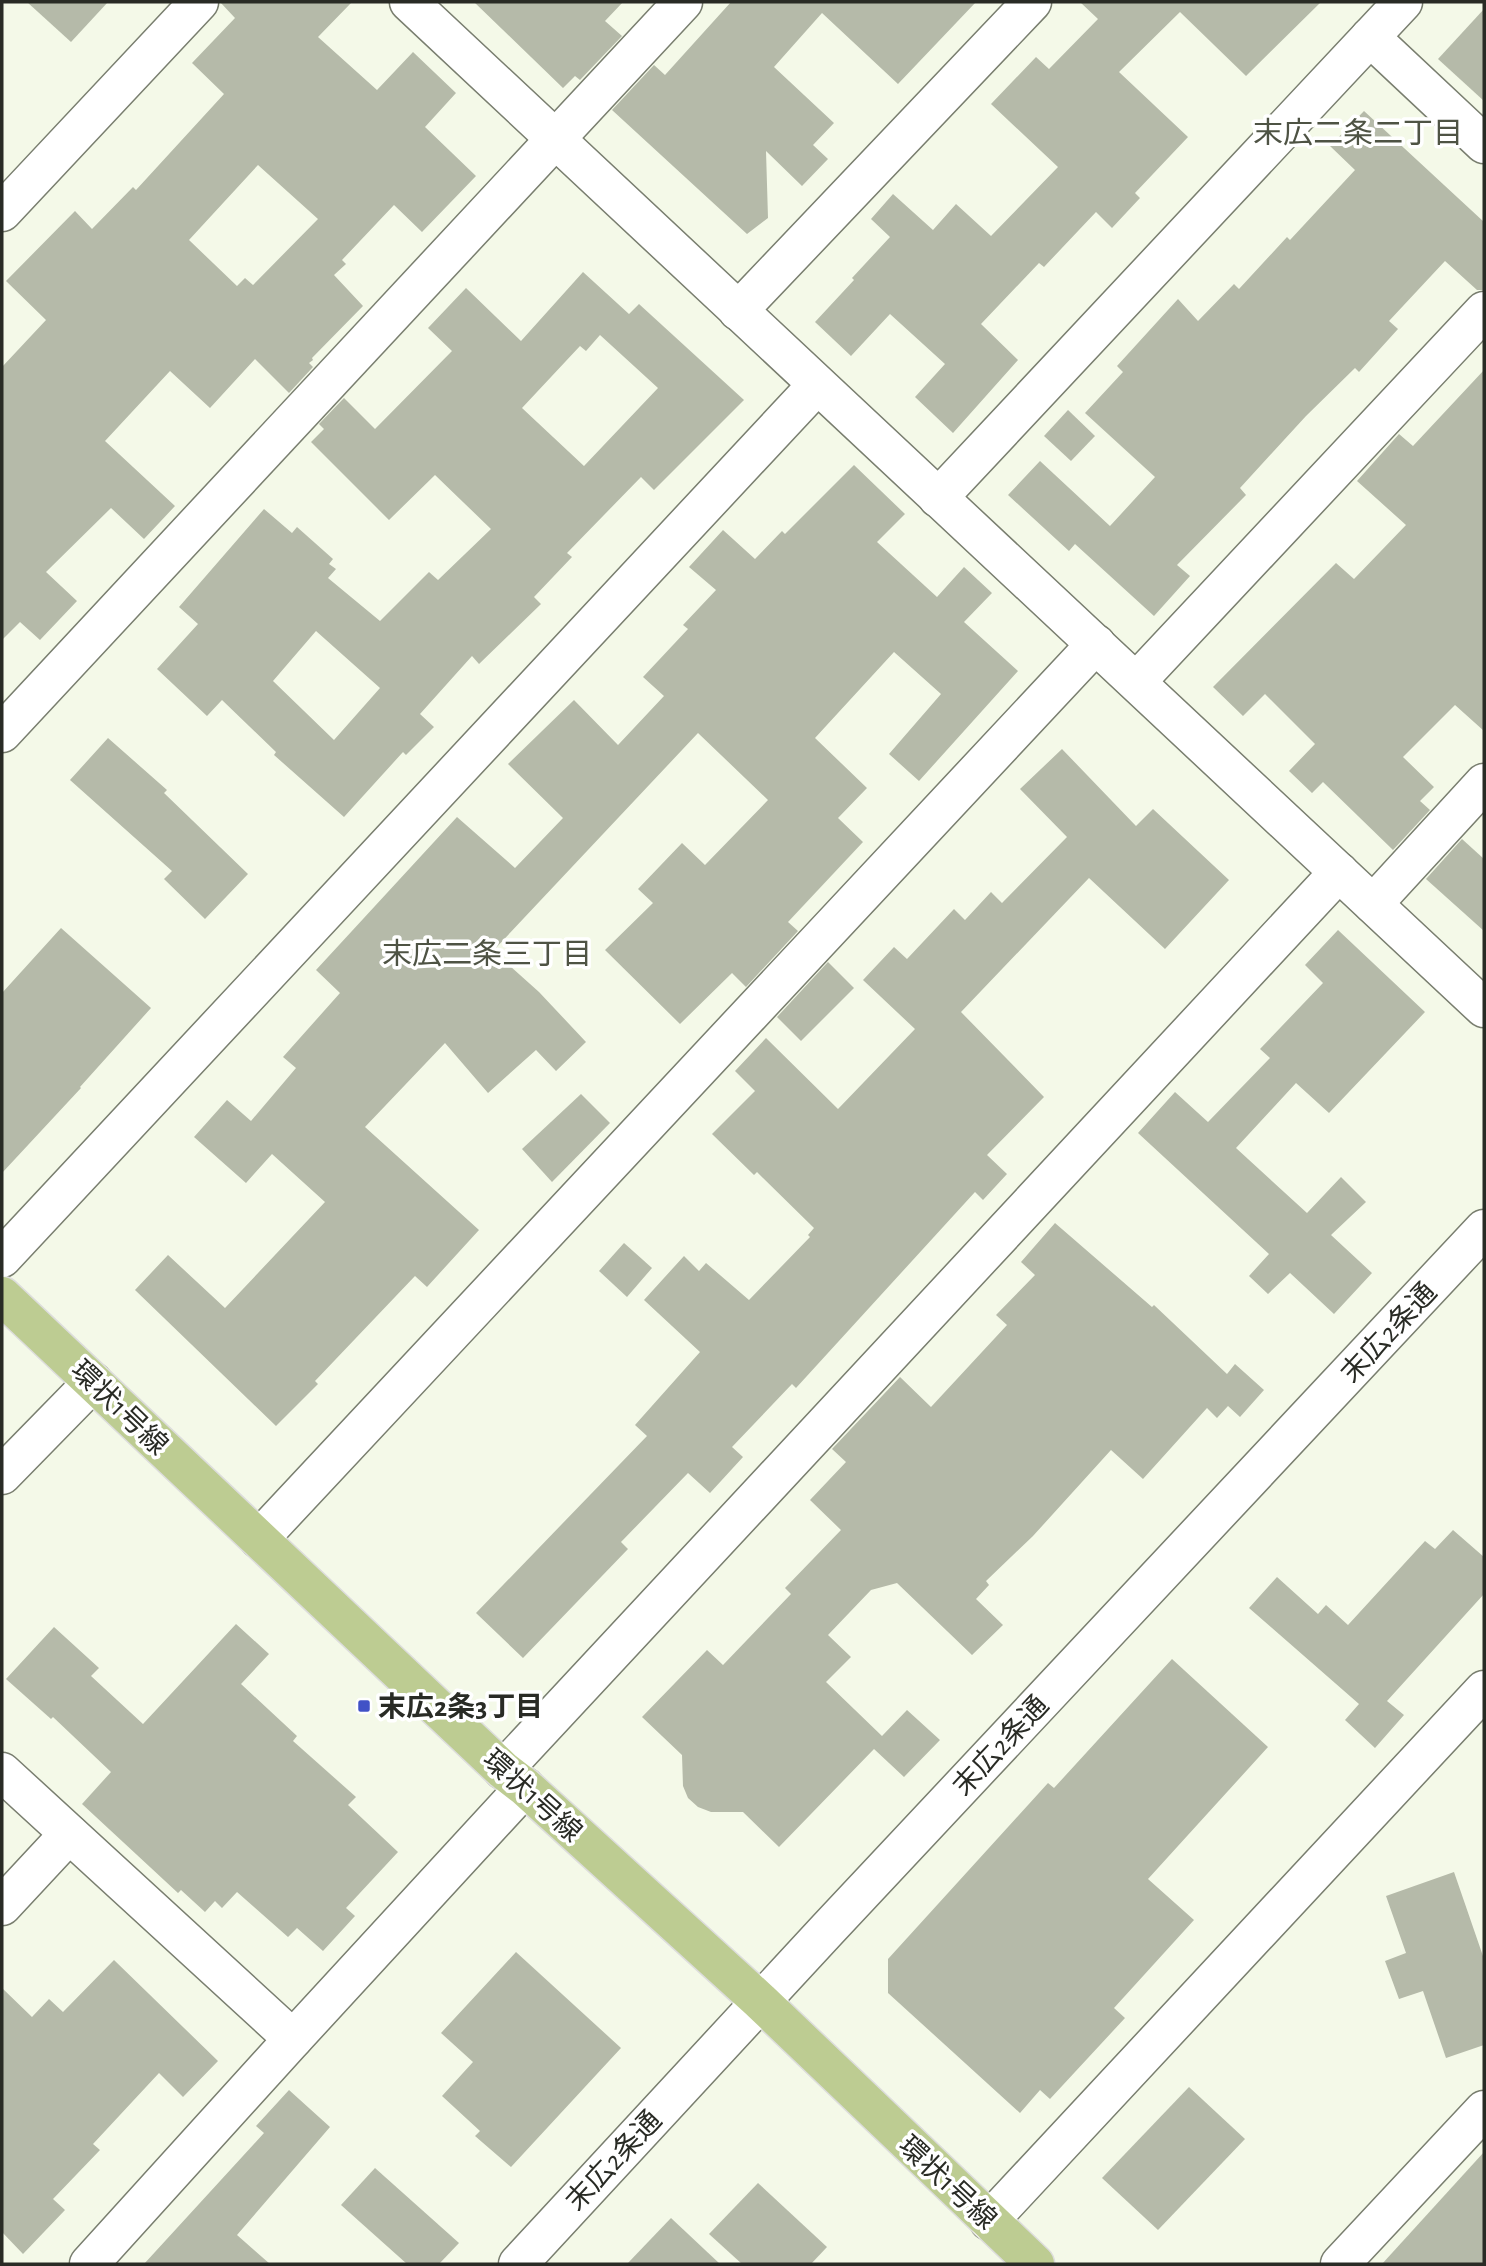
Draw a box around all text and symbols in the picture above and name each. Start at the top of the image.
district label: 末広二条二丁目 [1253,117,1463,149]
district label: 末広二条三丁目 [382,938,592,970]
street label: 末広2条通 [1335,1277,1442,1389]
street label: 環状1号線 [65,1355,173,1461]
street label: 末広2条通 [947,1690,1054,1802]
place label: 末広2条3丁目 [378,1691,543,1722]
marker: 末広2条3丁目 [356,1698,372,1714]
street label: 環状1号線 [477,1744,588,1848]
street label: 末広2条通 [560,2105,667,2217]
street label: 環状1号線 [893,2130,1002,2235]

